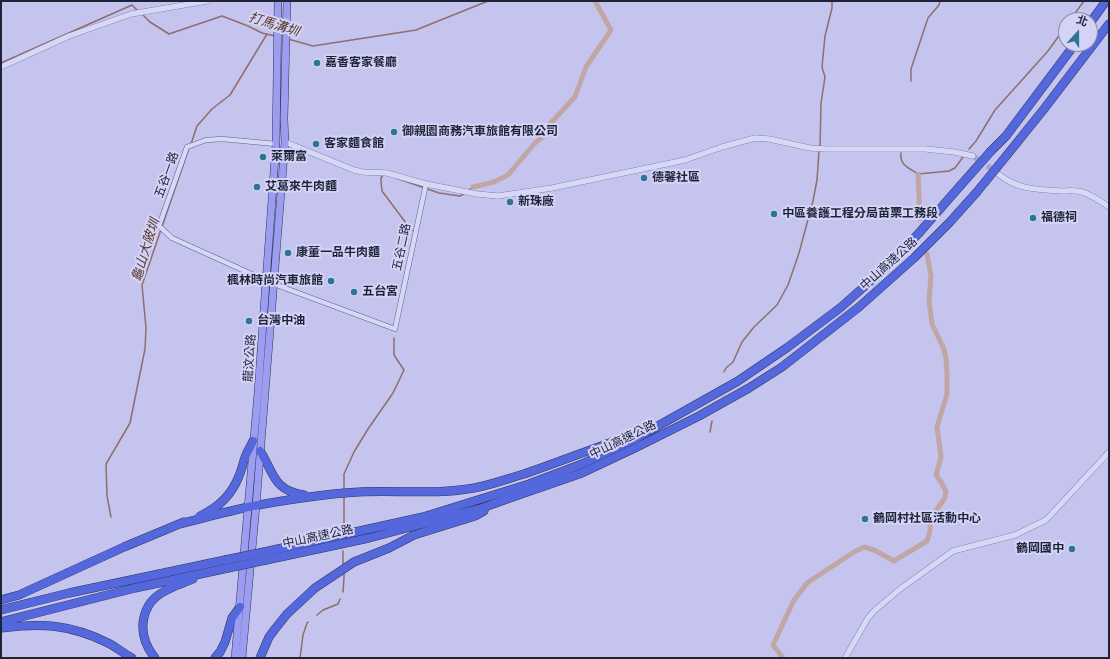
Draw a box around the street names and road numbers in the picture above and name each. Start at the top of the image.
street label: 五谷一路 [152,150,182,200]
street label: 五谷二路 [390,222,414,272]
street label: 中山高速公路 [857,235,921,293]
street label: 龍汶公路 [241,334,259,382]
street label: 中山高速公路 [587,418,659,462]
street label: 中山高速公路 [281,522,355,552]

